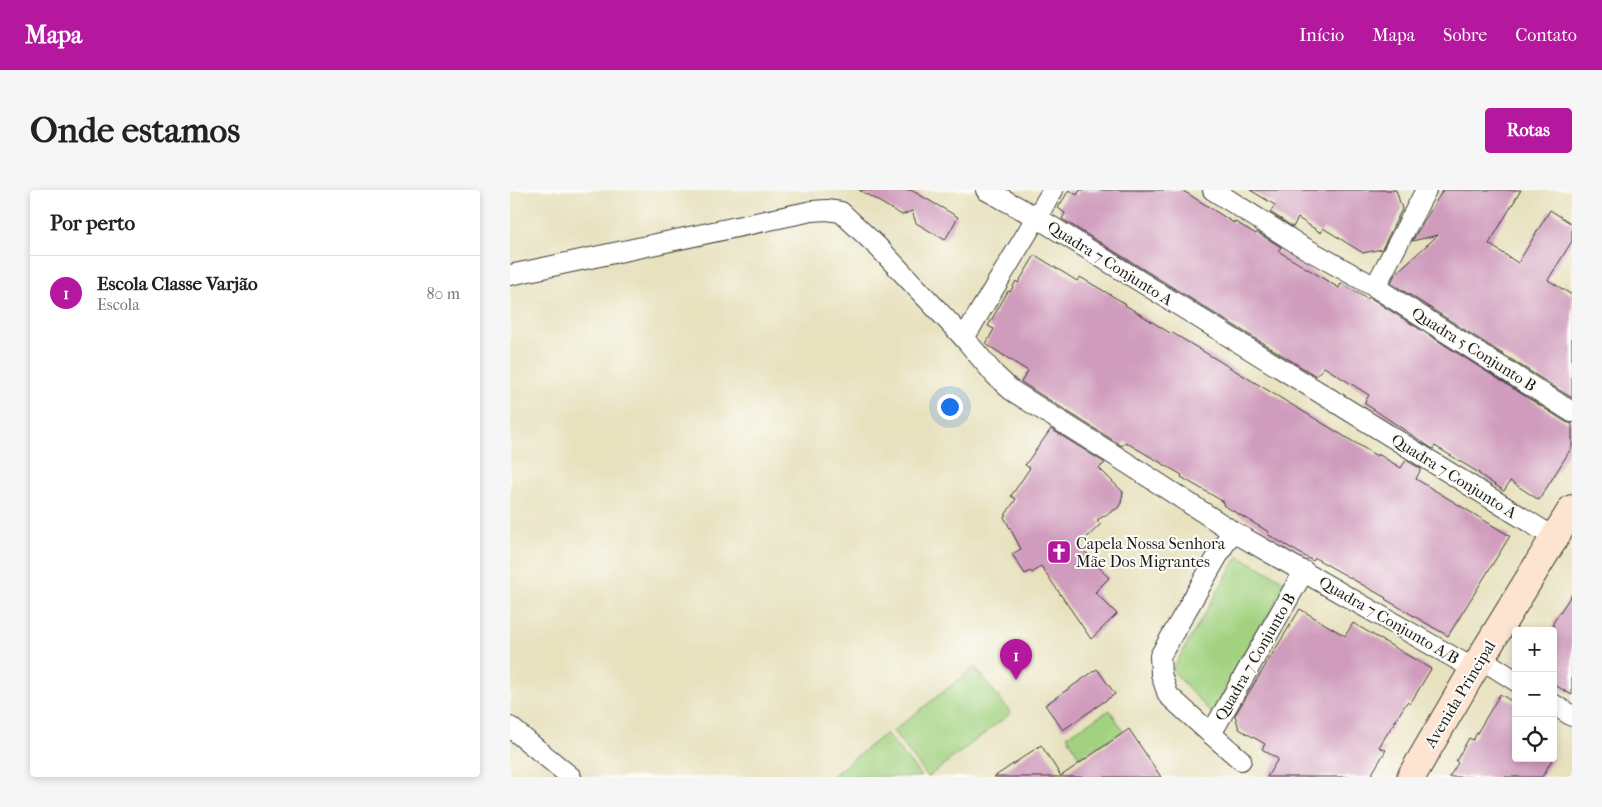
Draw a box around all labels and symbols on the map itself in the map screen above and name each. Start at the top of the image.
street label: Quadra 7 Conjunto A [1044,217,1177,310]
street label: Quadra 5 Conjunto B [1408,303,1540,395]
your location [937,394,963,420]
street label: Quadra 7 Conjunto A [1388,430,1521,523]
place label: Capela Nossa Senhora Mãe Dos Migrantes [1076,534,1226,571]
church icon: Capela Nossa Senhora Mãe Dos Migrantes [1046,539,1072,565]
street label: Quadra 7 Conjunto A/B [1316,572,1462,668]
street label: Quadra 7 Conjunto B [1211,590,1299,724]
street label: Avenida Principal [1420,636,1500,752]
pin: 1 [1000,639,1032,680]

